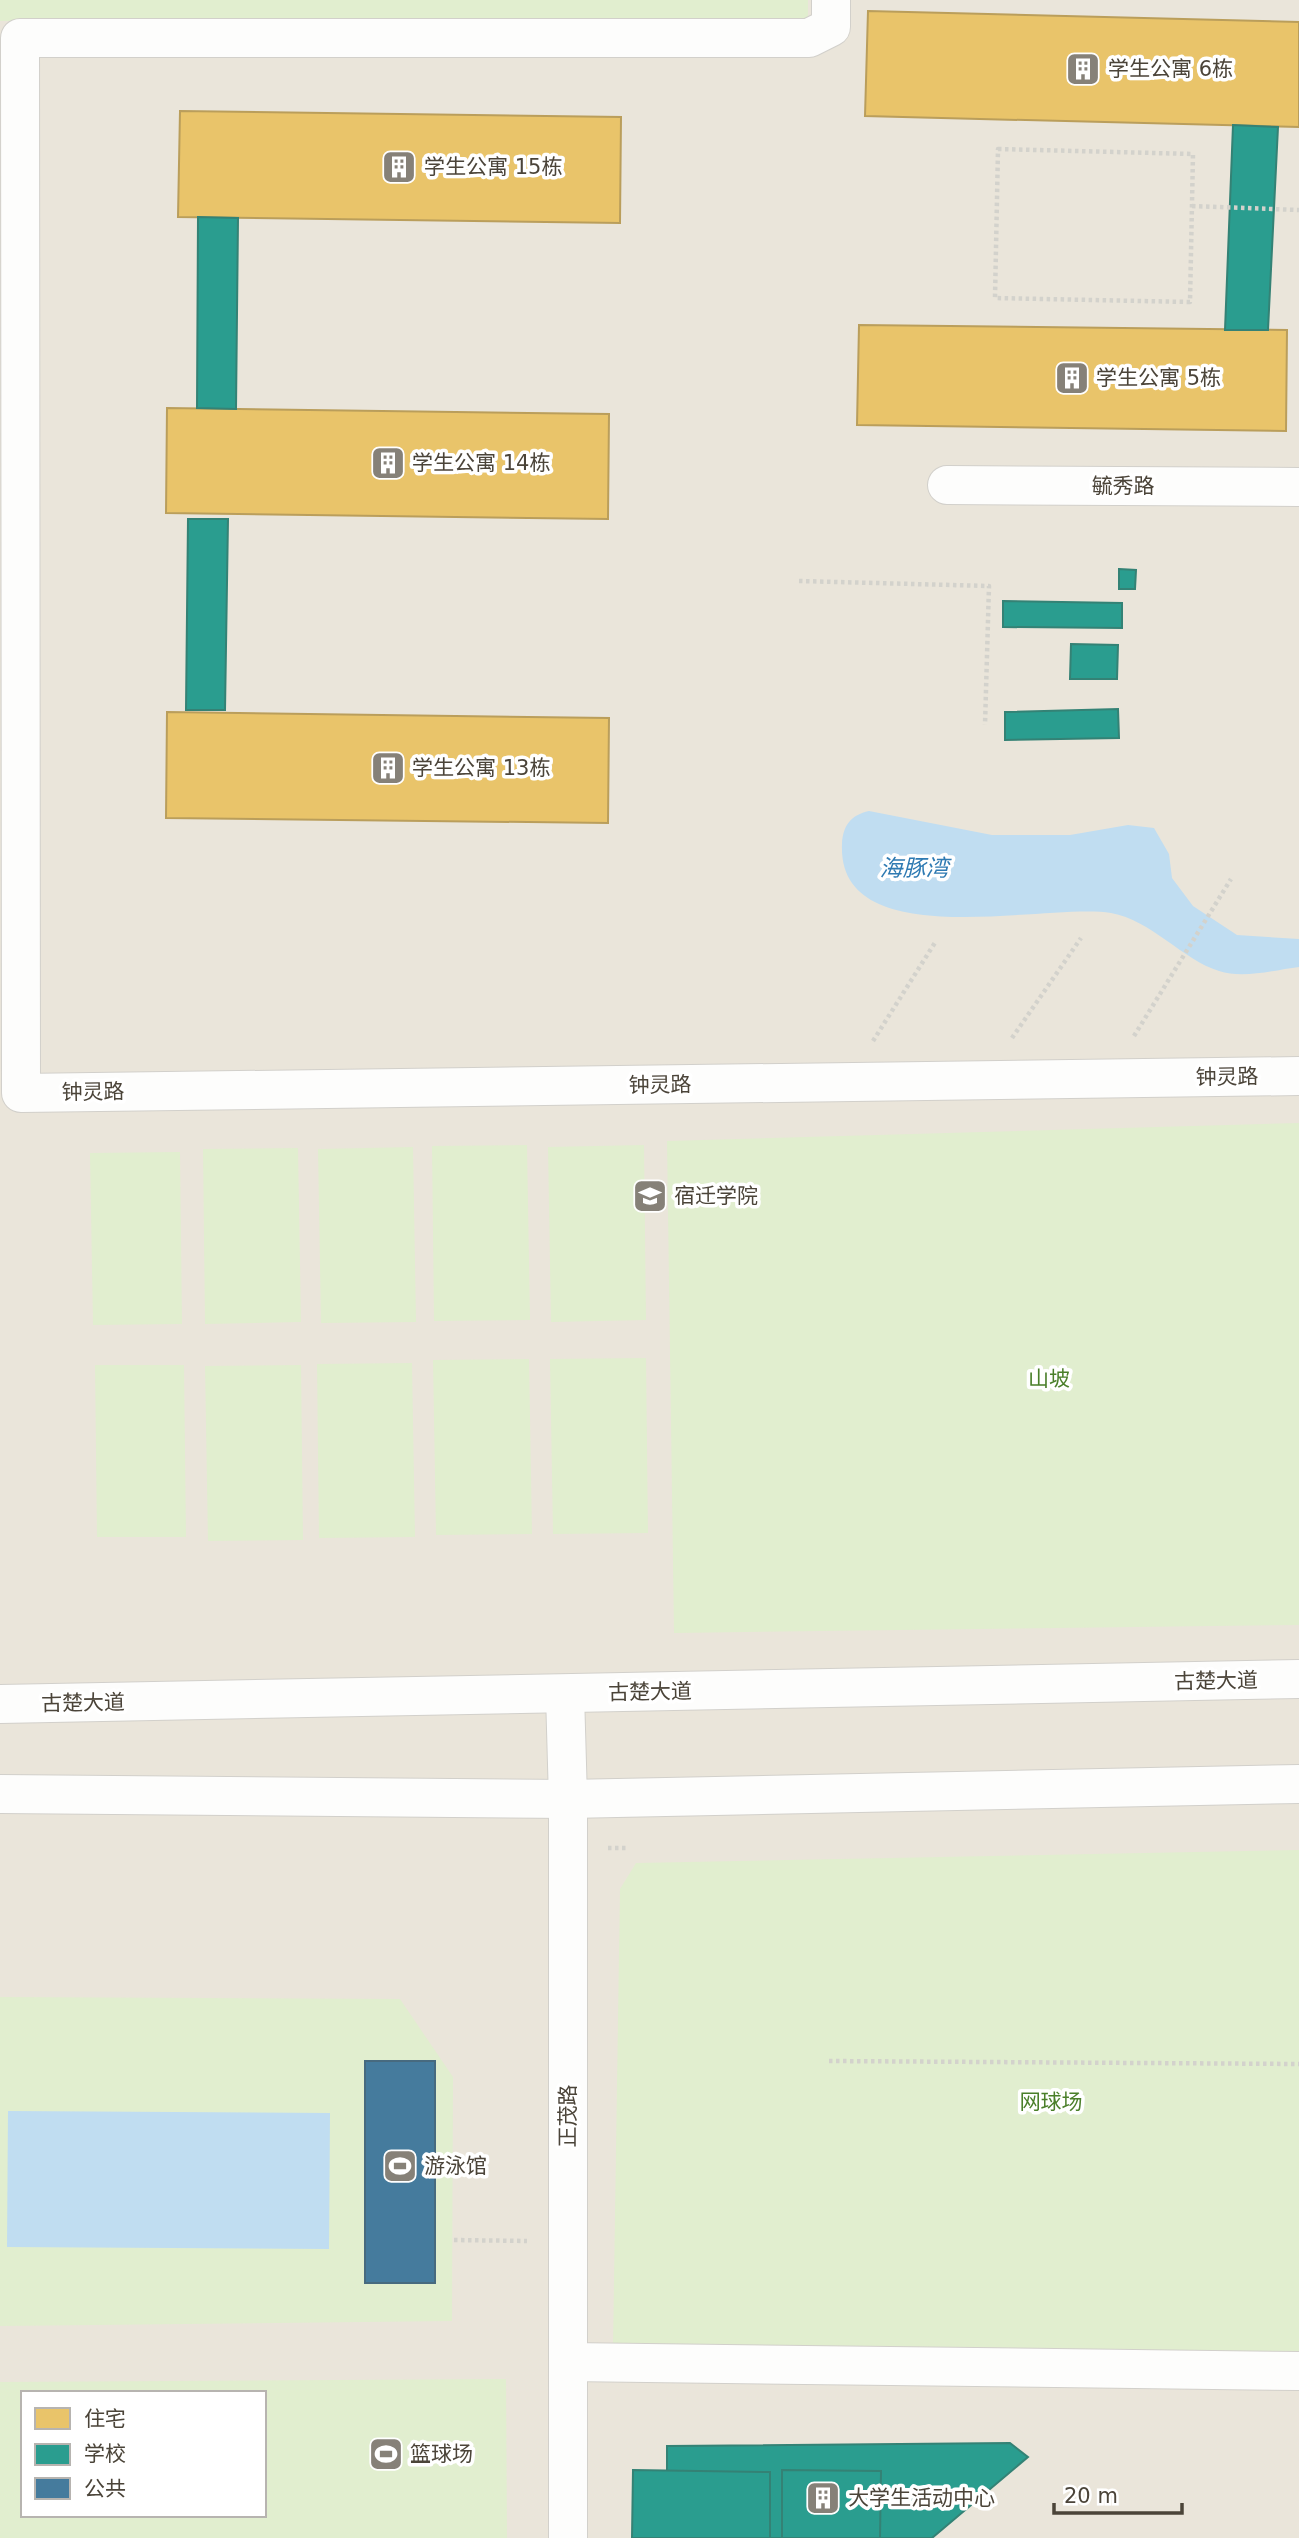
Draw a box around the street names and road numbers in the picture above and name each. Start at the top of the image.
street label: 毓秀路 [1092,474,1155,498]
street label: 钟灵路 [1195,1064,1259,1090]
street label: 钟灵路 [628,1072,692,1098]
street label: 钟灵路 [61,1079,125,1105]
street label: 古楚大道 [1174,1668,1258,1694]
street label: 古楚大道 [608,1679,692,1705]
street label: 古楚大道 [41,1690,125,1716]
street label: 正茂路 [556,2085,580,2148]

